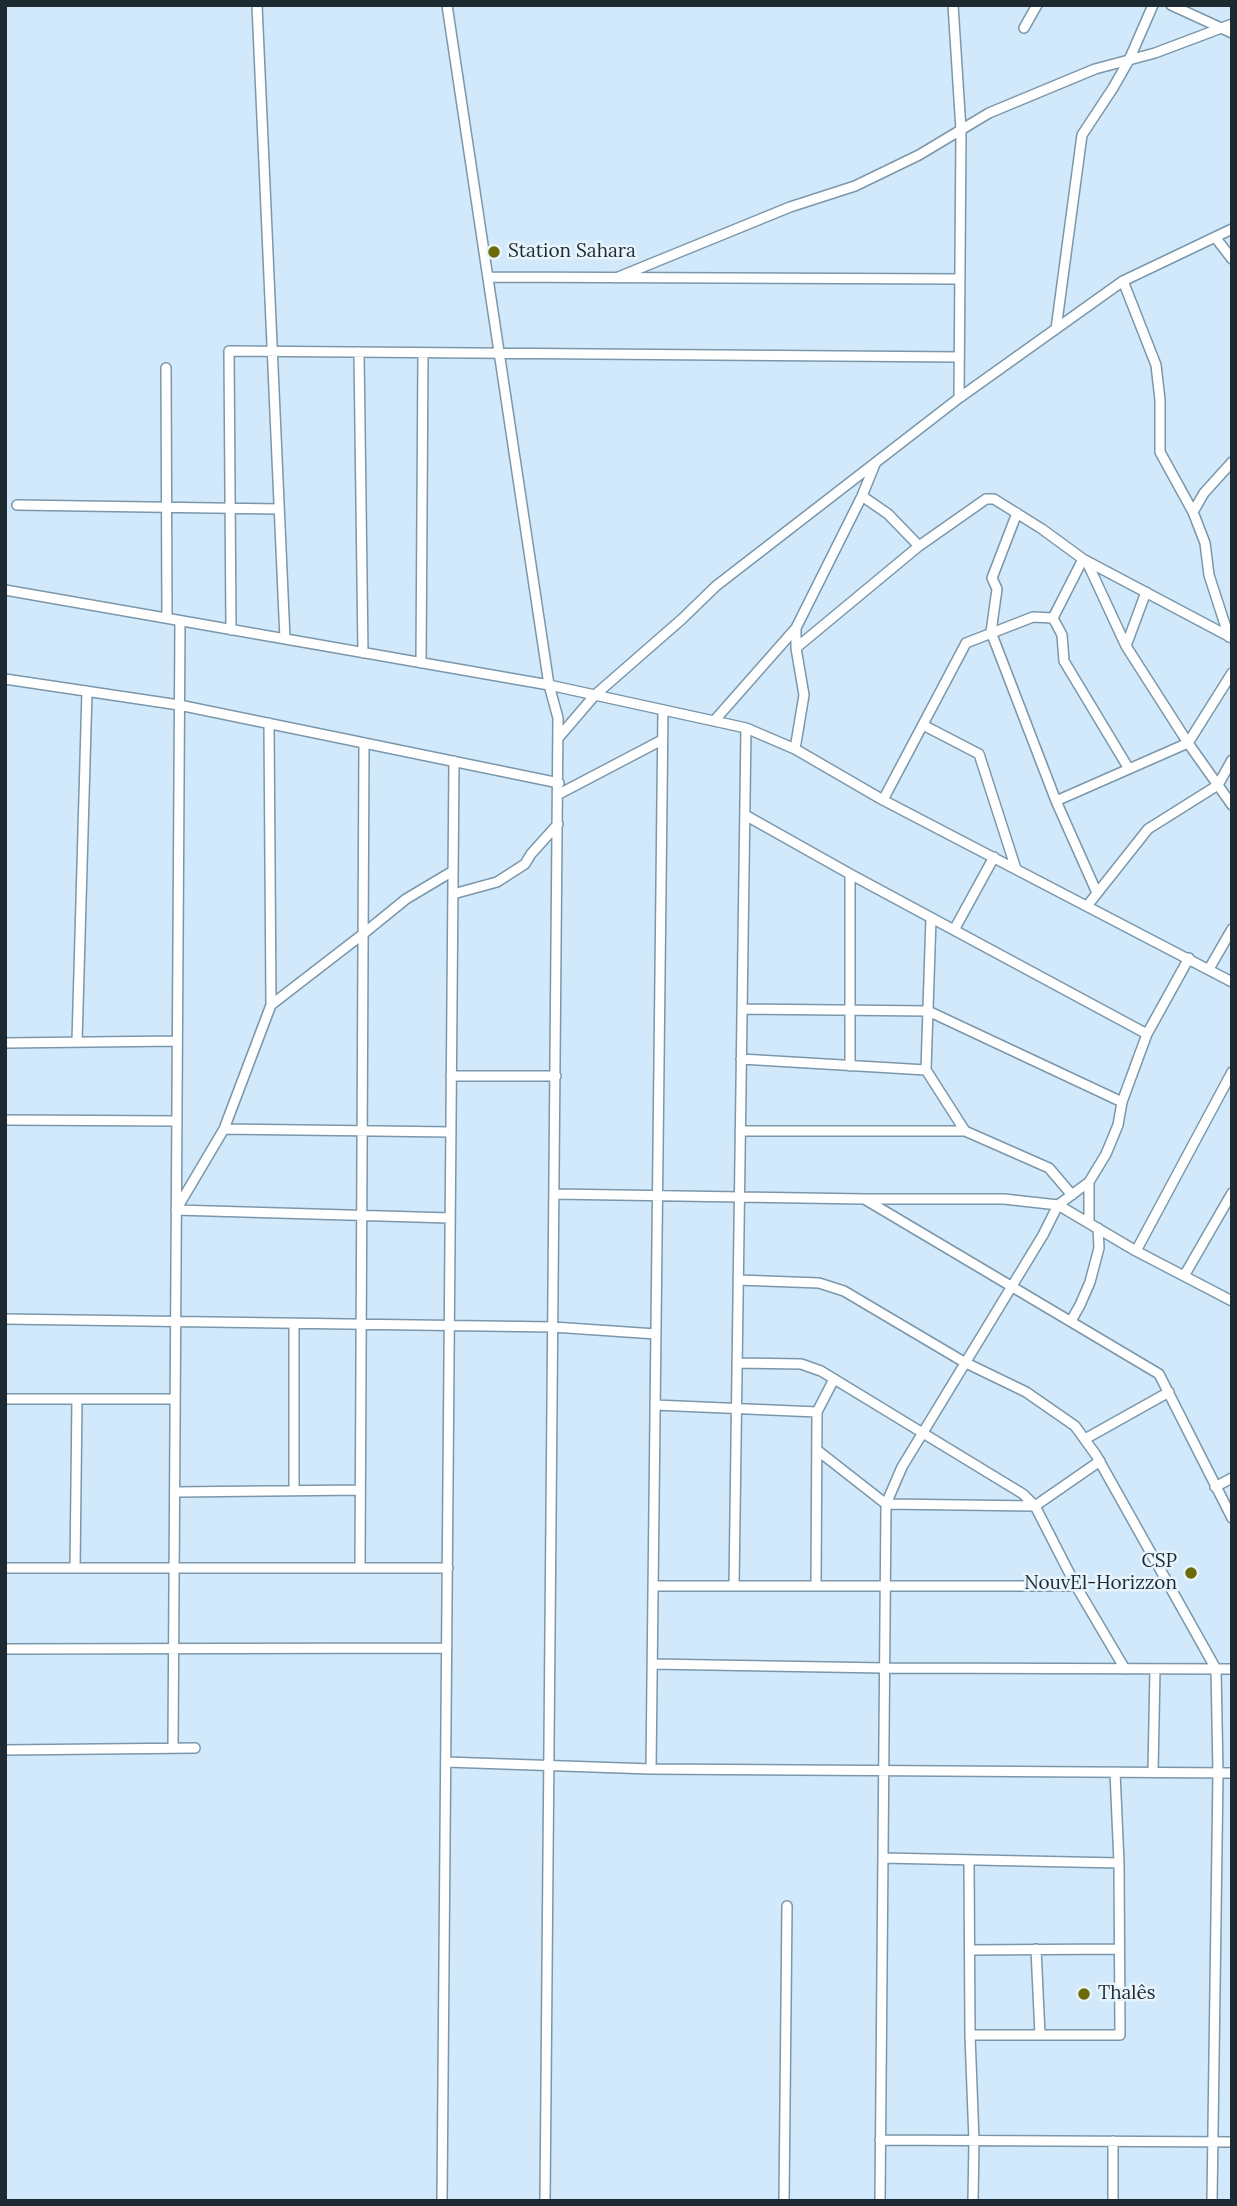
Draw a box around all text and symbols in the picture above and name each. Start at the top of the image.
place label: Station Sahara [508,241,636,263]
marker: Station Sahara [486,244,502,260]
place label: CSP NouvEl-Horizzon [1024,1551,1177,1595]
marker: CSP NouvEl-Horizzon [1183,1565,1199,1581]
place label: Thalês [1098,1983,1156,2005]
marker: Thalês [1076,1986,1092,2002]

